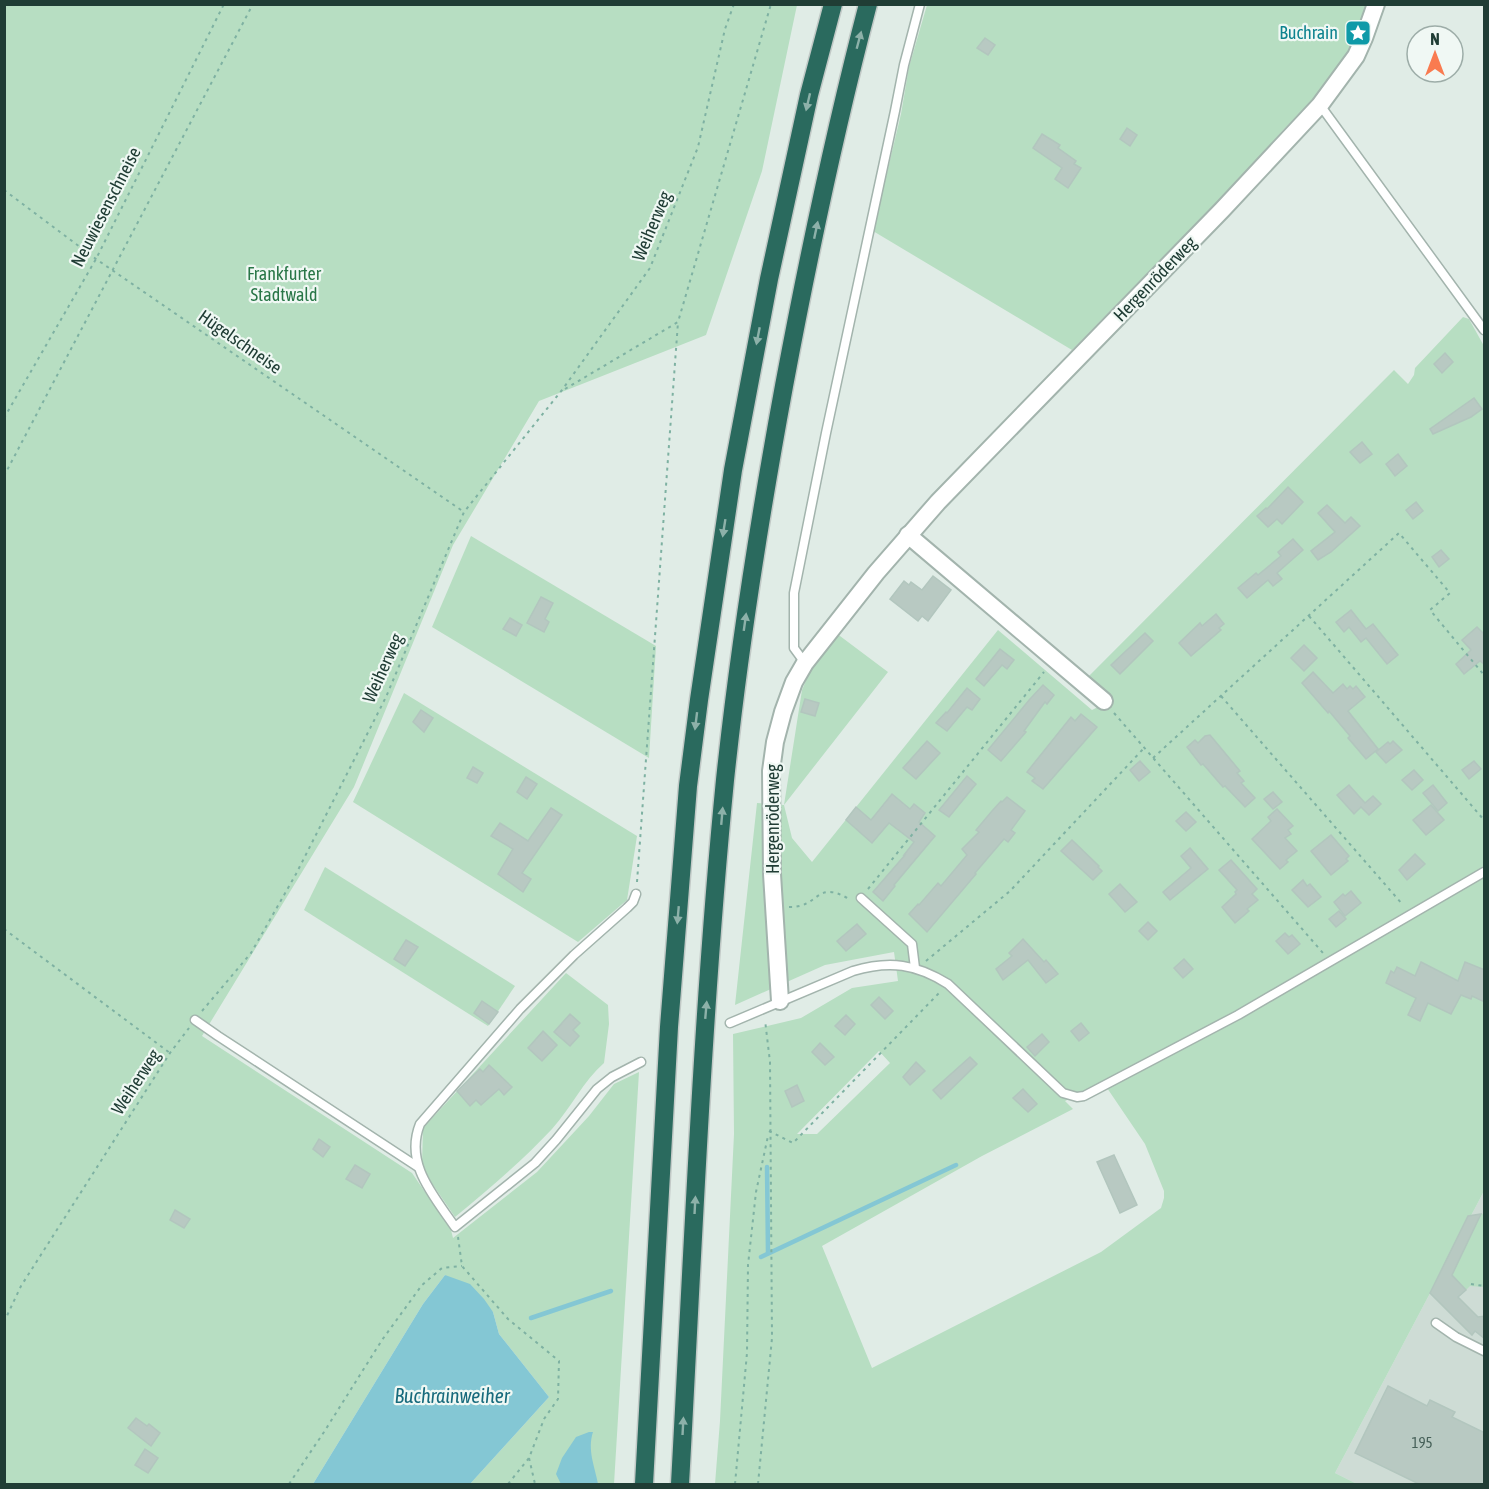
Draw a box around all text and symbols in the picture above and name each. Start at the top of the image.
place icon: Buchrain [1343,18,1373,48]
place label: Buchrain [1279,22,1338,43]
north arrow [1405,24,1465,84]
text: N [1430,30,1440,48]
one-way arrow [855,31,864,49]
one-way arrow [802,93,812,111]
street label: Neuwiesenschneise [66,144,145,270]
street label: Weiherweg [628,188,676,264]
one-way arrow [811,221,821,239]
street label: Hergenröderweg [1109,232,1201,325]
park label: Frankfurter Stadtwald [247,263,322,305]
street label: Hügelschneise [195,305,286,378]
one-way arrow [753,327,762,346]
one-way arrow [719,519,728,538]
one-way arrow [741,613,750,632]
street label: Weiherweg [358,630,407,706]
one-way arrow [691,712,701,731]
street label: Hergenröderweg [762,764,783,874]
one-way arrow [717,806,727,825]
one-way arrow [673,906,683,925]
one-way arrow [701,1001,711,1020]
street label: Weiherweg [107,1045,165,1118]
one-way arrow [690,1195,699,1214]
water label: Buchrainweiher [394,1384,511,1407]
one-way arrow [679,1417,688,1436]
house number: 195 [1411,1434,1433,1451]

